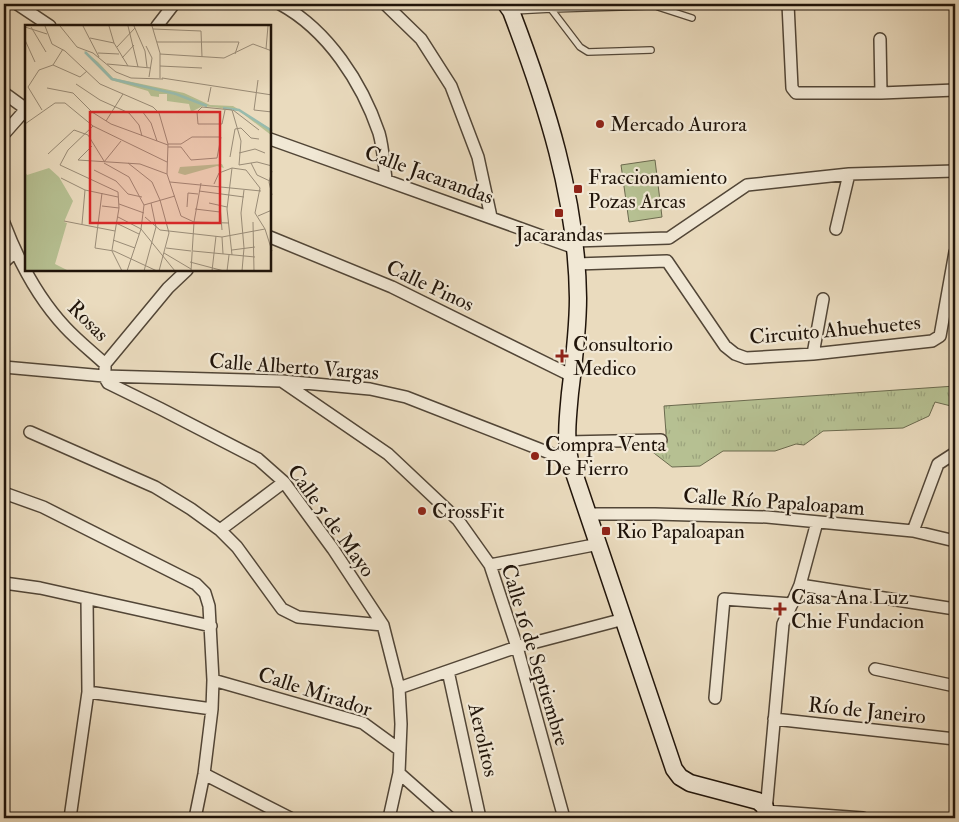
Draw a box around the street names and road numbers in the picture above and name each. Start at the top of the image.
street label: Calle Jacarandas [361,139,497,211]
street label: Calle Pinos [382,254,478,318]
street label: Rosas [61,294,115,348]
street label: Circuito Ahuehuetes [748,309,922,351]
street label: Calle Alberto Vargas [208,348,380,386]
street label: Calle 5 de Mayo [281,459,381,583]
street label: Calle Río Papaloapam [682,482,866,522]
street label: Calle 16 de Septiembre [494,561,576,749]
street label: Calle Mirador [255,661,376,723]
street label: Río de Janeiro [807,691,927,731]
street label: Aerolitos [461,700,505,779]

